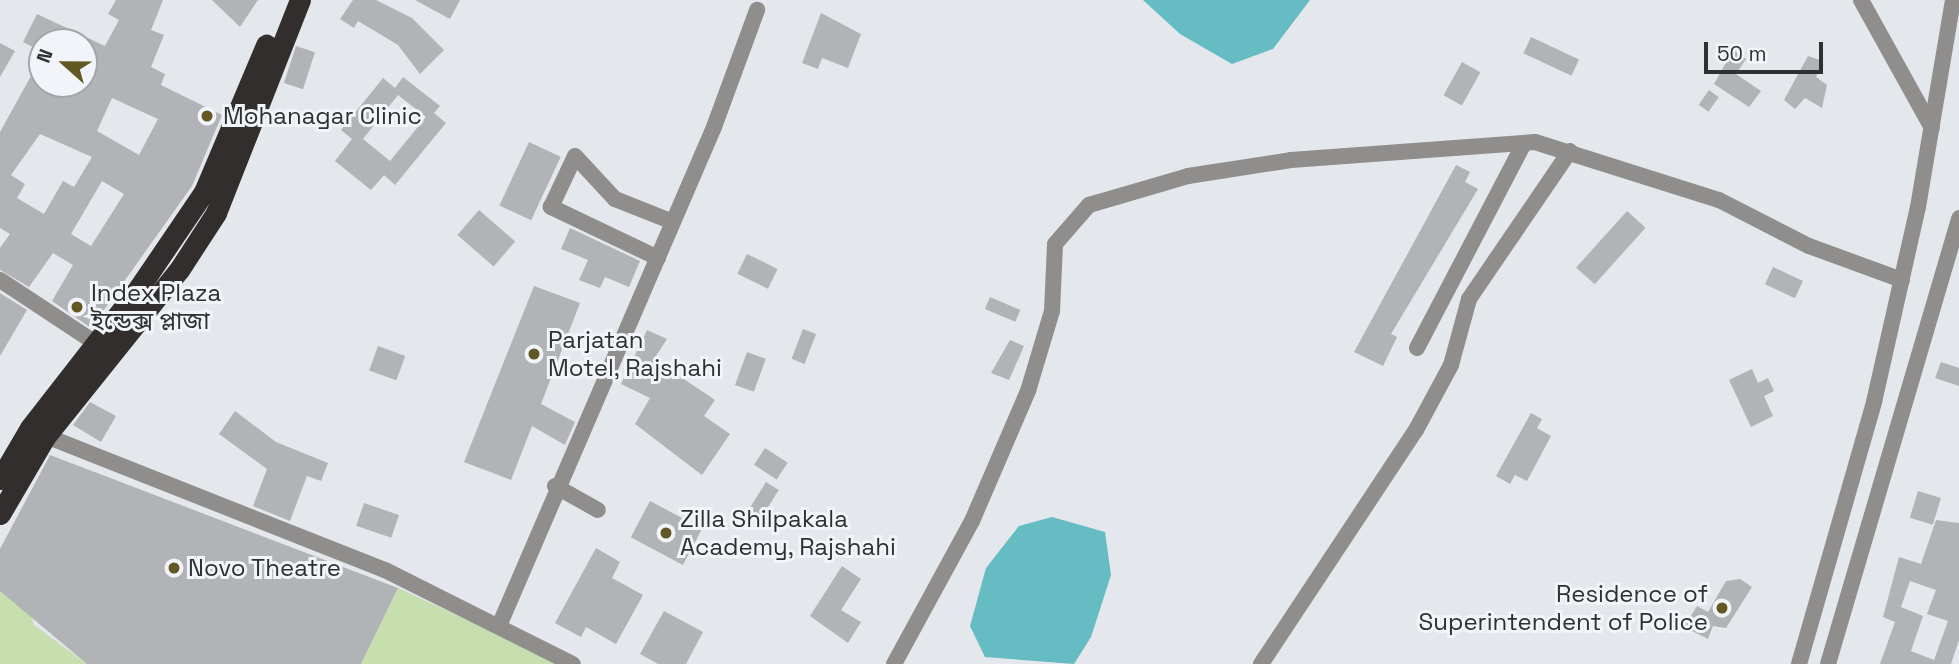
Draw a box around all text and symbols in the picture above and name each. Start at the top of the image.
north arrow [28,28,98,98]
scale bar [1707,28,1826,72]
text: 50 m [1717,40,1767,67]
text: N [31,46,59,66]
place label: Mohanagar Clinic [223,102,422,130]
marker: Mohanagar Clinic [197,106,217,126]
place label: Index Plaza ইন্ডেক্স প্লাজা [91,279,221,335]
marker: Index Plaza ইন্ডেক্স প্লাজা [69,299,85,315]
place label: Parjatan Motel, Rajshahi [548,326,723,382]
marker: Parjatan Motel, Rajshahi [526,346,542,362]
place label: Zilla Shilpakala Academy, Rajshahi [680,505,897,561]
marker: Zilla Shilpakala Academy, Rajshahi [658,525,674,541]
place label: Novo Theatre [188,554,342,582]
marker: Novo Theatre [166,560,182,576]
place label: Residence of Superintendent of Police [1419,580,1708,636]
marker: Residence of Superintendent of Police [1714,600,1730,616]

